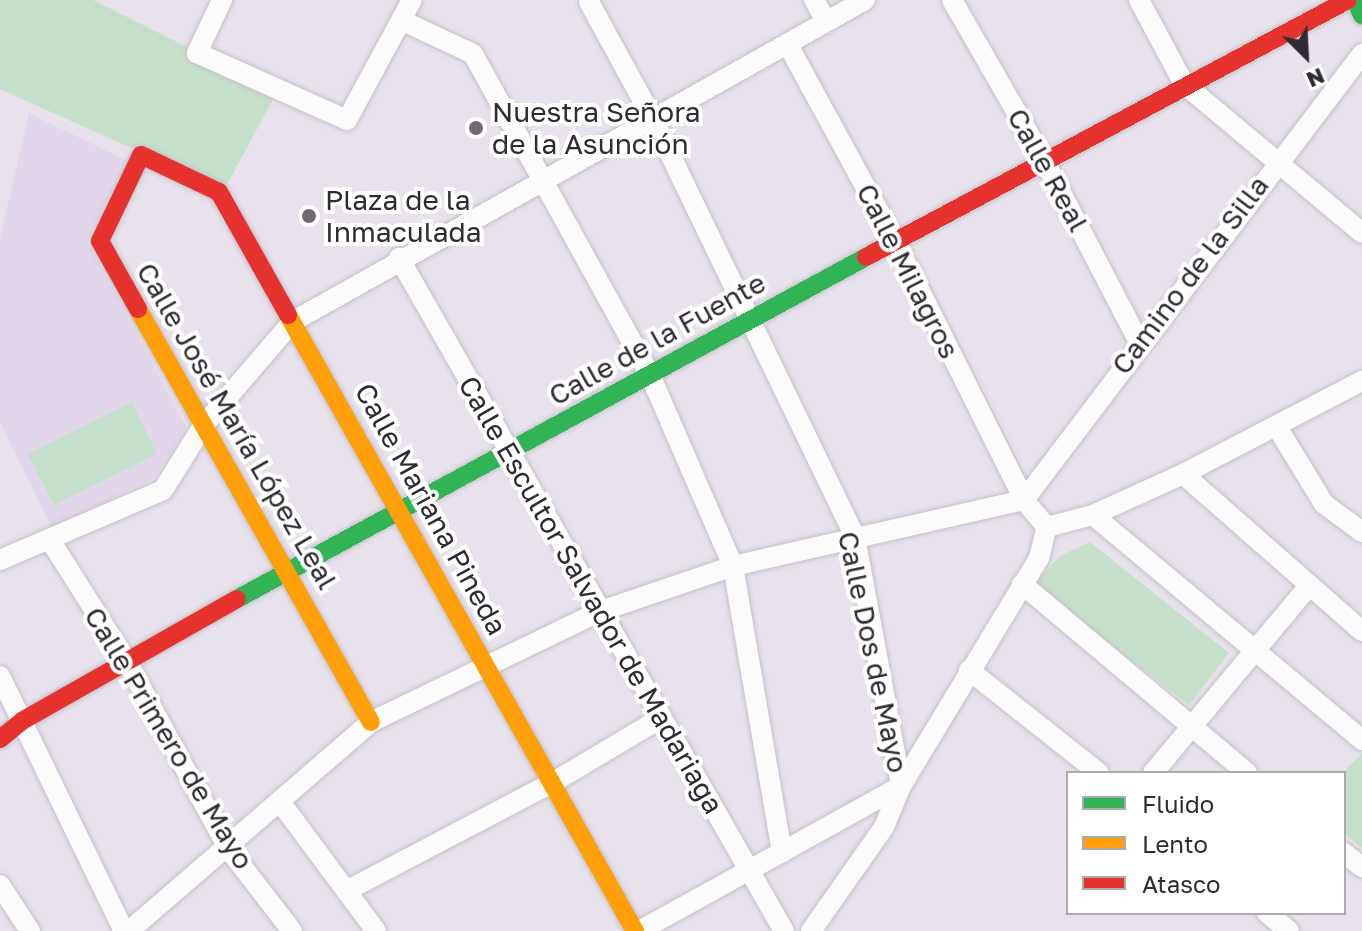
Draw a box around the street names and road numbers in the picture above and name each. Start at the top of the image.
street label: Calle Real [1000,103,1096,237]
street label: Camino de la Silla [1104,169,1276,381]
street label: Calle Milagros [850,178,966,364]
street label: Calle José María López Leal [130,257,344,595]
street label: Calle de la Fuente [543,266,771,412]
street label: Calle Escultor Salvador de Madariaga [452,370,730,820]
street label: Calle Mariana Pineda [348,377,514,641]
street label: Calle Dos de Mayo [831,528,915,776]
street label: Calle Primero de Mayo [77,601,261,875]

